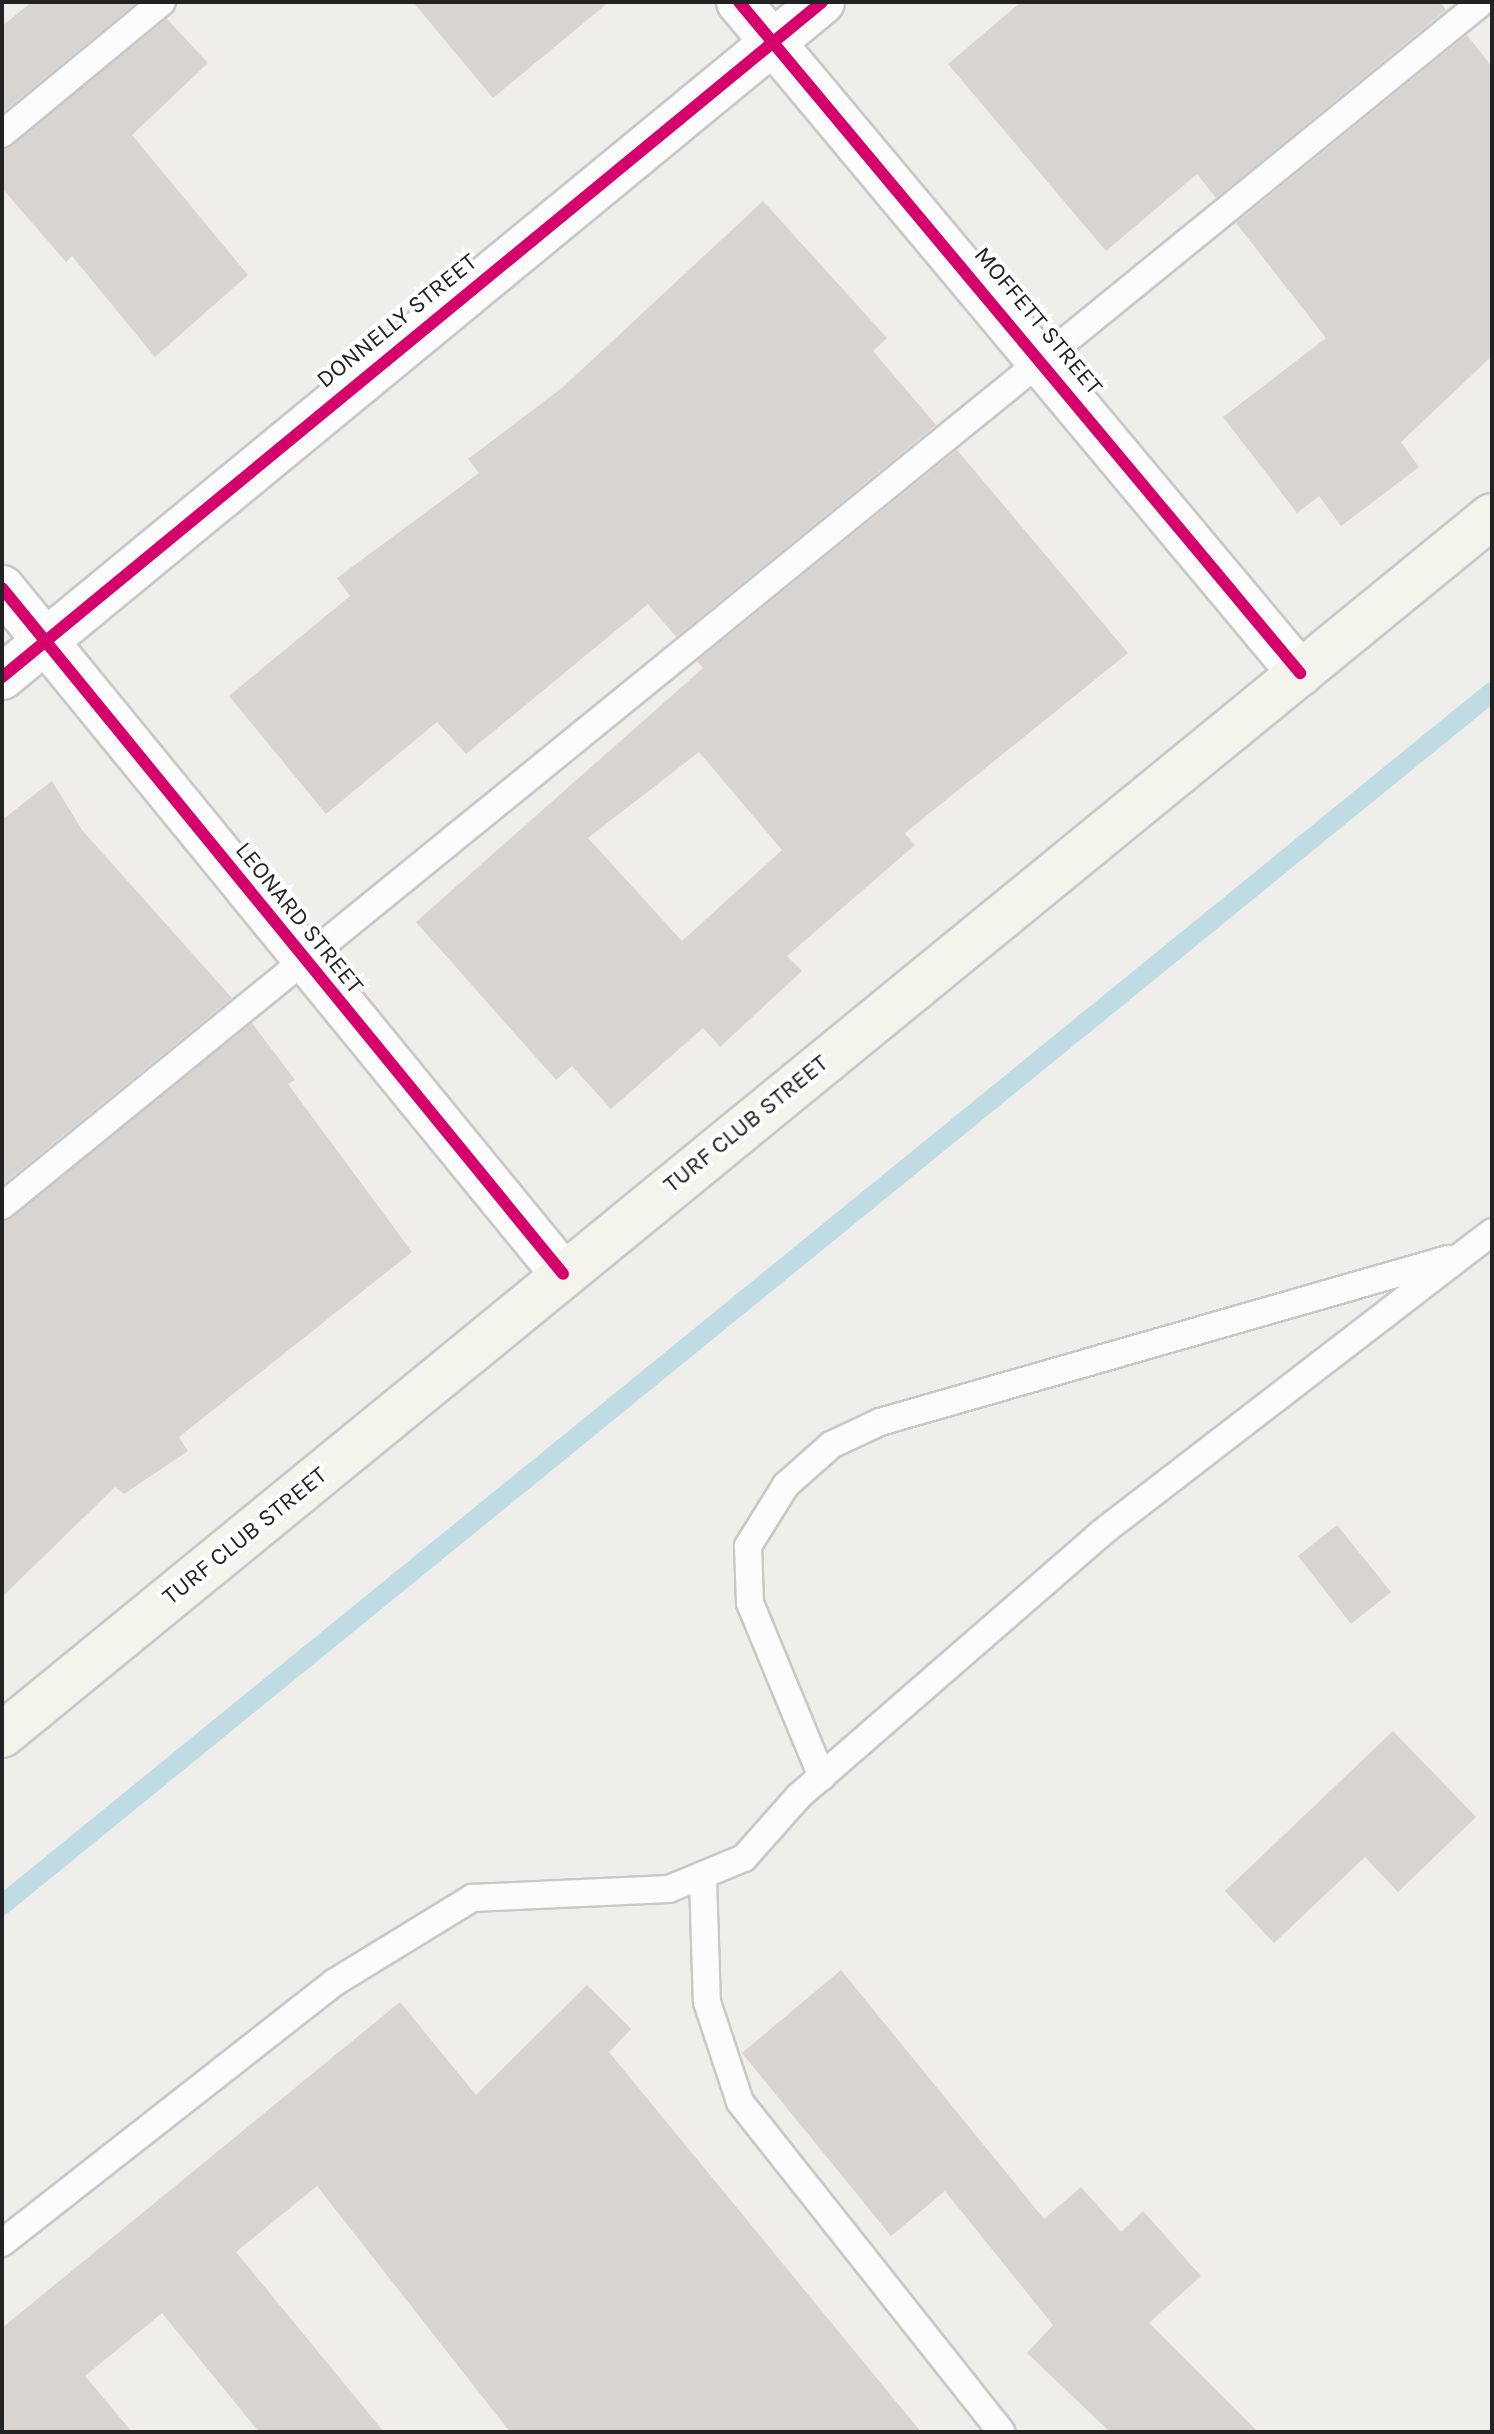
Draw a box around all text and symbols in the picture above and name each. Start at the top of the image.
street label: MOFFETT STREET [968,241,1108,401]
street label: DONNELLY STREET [311,248,483,394]
street label: LEONARD STREET [229,836,369,1000]
street label: TURF CLUB STREET [658,1049,834,1199]
street label: TURF CLUB STREET [157,1461,333,1611]

